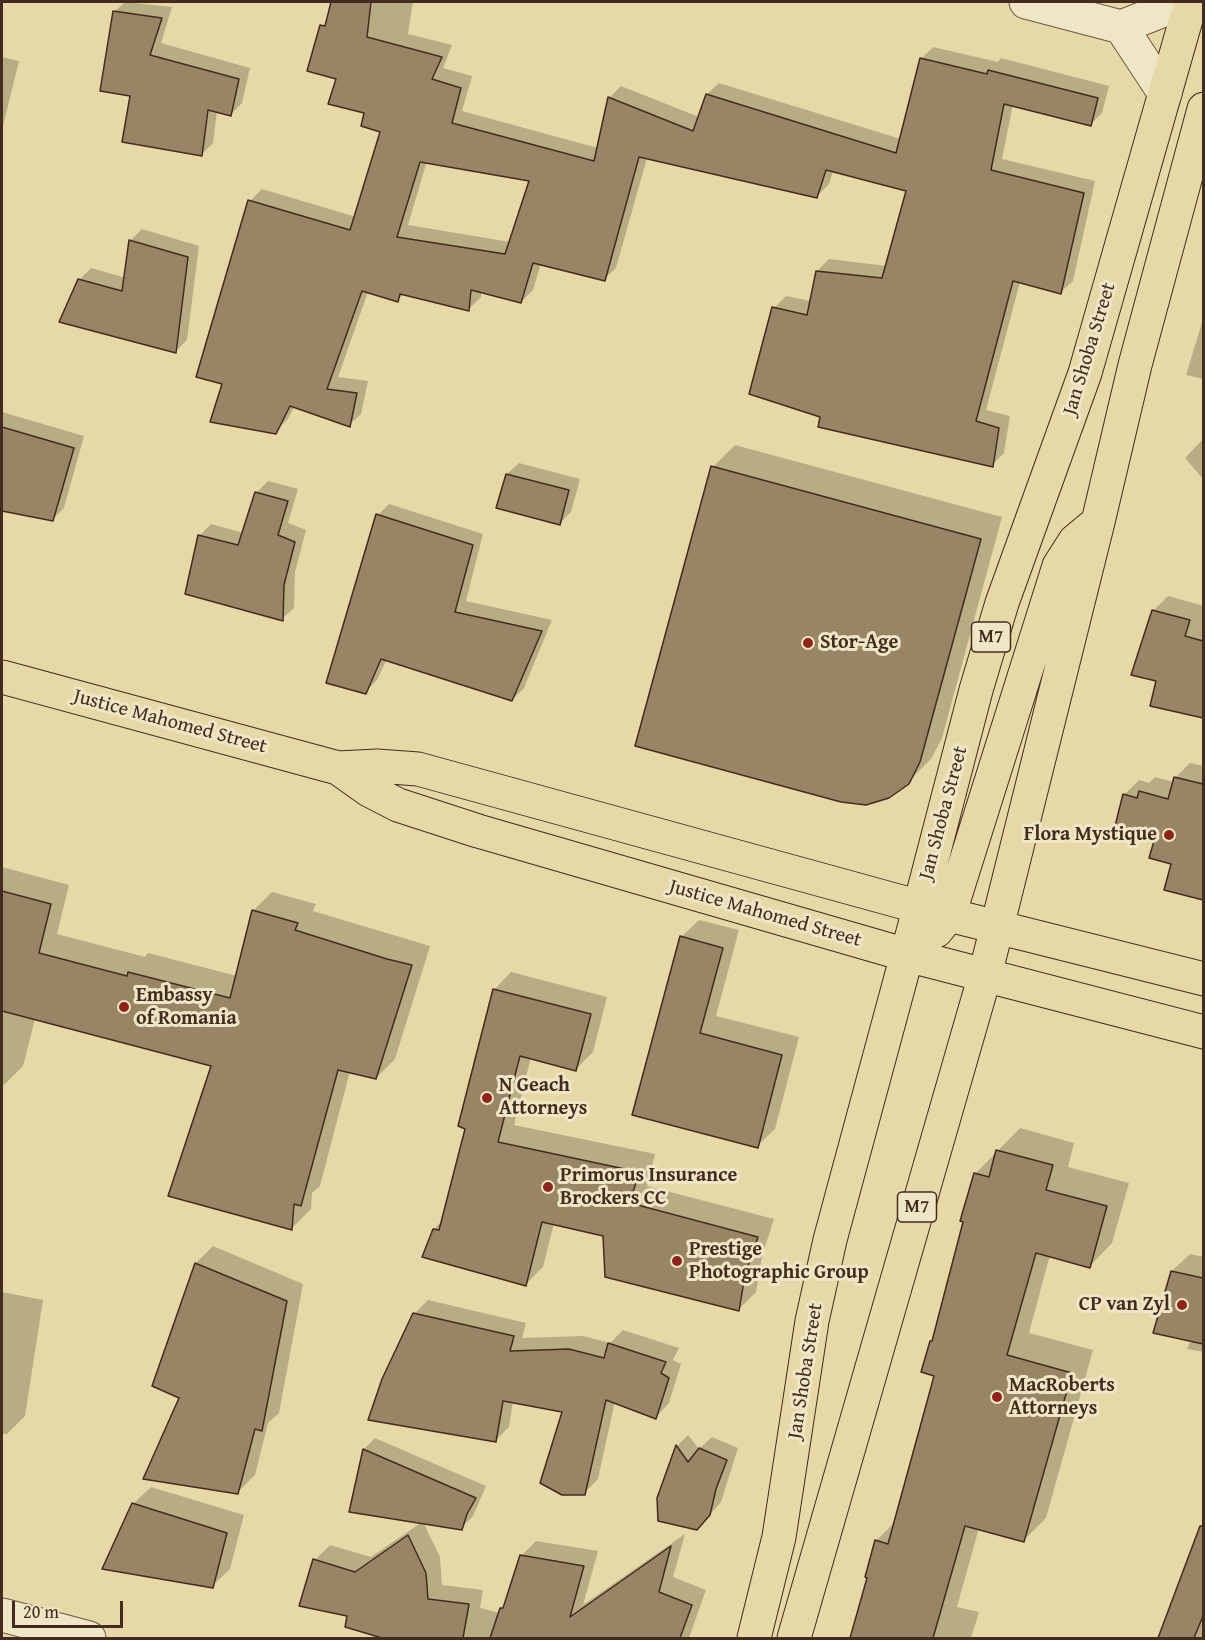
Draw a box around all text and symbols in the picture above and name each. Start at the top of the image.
street label: Jan Shoba Street [1058,280,1122,418]
road number: M7 [972,622,1010,652]
place label: Stor-Age [820,631,898,655]
marker: Stor-Age [801,636,815,650]
street label: Justice Mahomed Street [71,685,269,759]
street label: Jan Shoba Street [915,744,973,882]
place label: Flora Mystique [1024,823,1157,847]
marker: Flora Mystique [1162,828,1176,842]
street label: Justice Mahomed Street [666,875,864,953]
place label: Embassy of Romania [136,984,237,1031]
marker: Embassy of Romania [117,1000,131,1014]
place label: N Geach Attorneys [499,1074,587,1121]
marker: N Geach Attorneys [480,1091,494,1105]
place label: Primorus Insurance Brockers CC [560,1164,737,1211]
marker: Primorus Insurance Brockers CC [541,1180,555,1194]
road number: M7 [898,1192,936,1222]
place label: Prestige Photographic Group [689,1238,869,1285]
marker: Prestige Photographic Group [670,1254,684,1268]
place label: CP van Zyl [1079,1293,1170,1317]
marker: CP van Zyl [1175,1298,1189,1312]
street label: Jan Shoba Street [783,1301,829,1441]
place label: MacRoberts Attorneys [1009,1374,1115,1421]
marker: MacRoberts Attorneys [990,1390,1004,1404]
scale bar [15,1589,126,1627]
text: 20 m [23,1598,59,1625]

